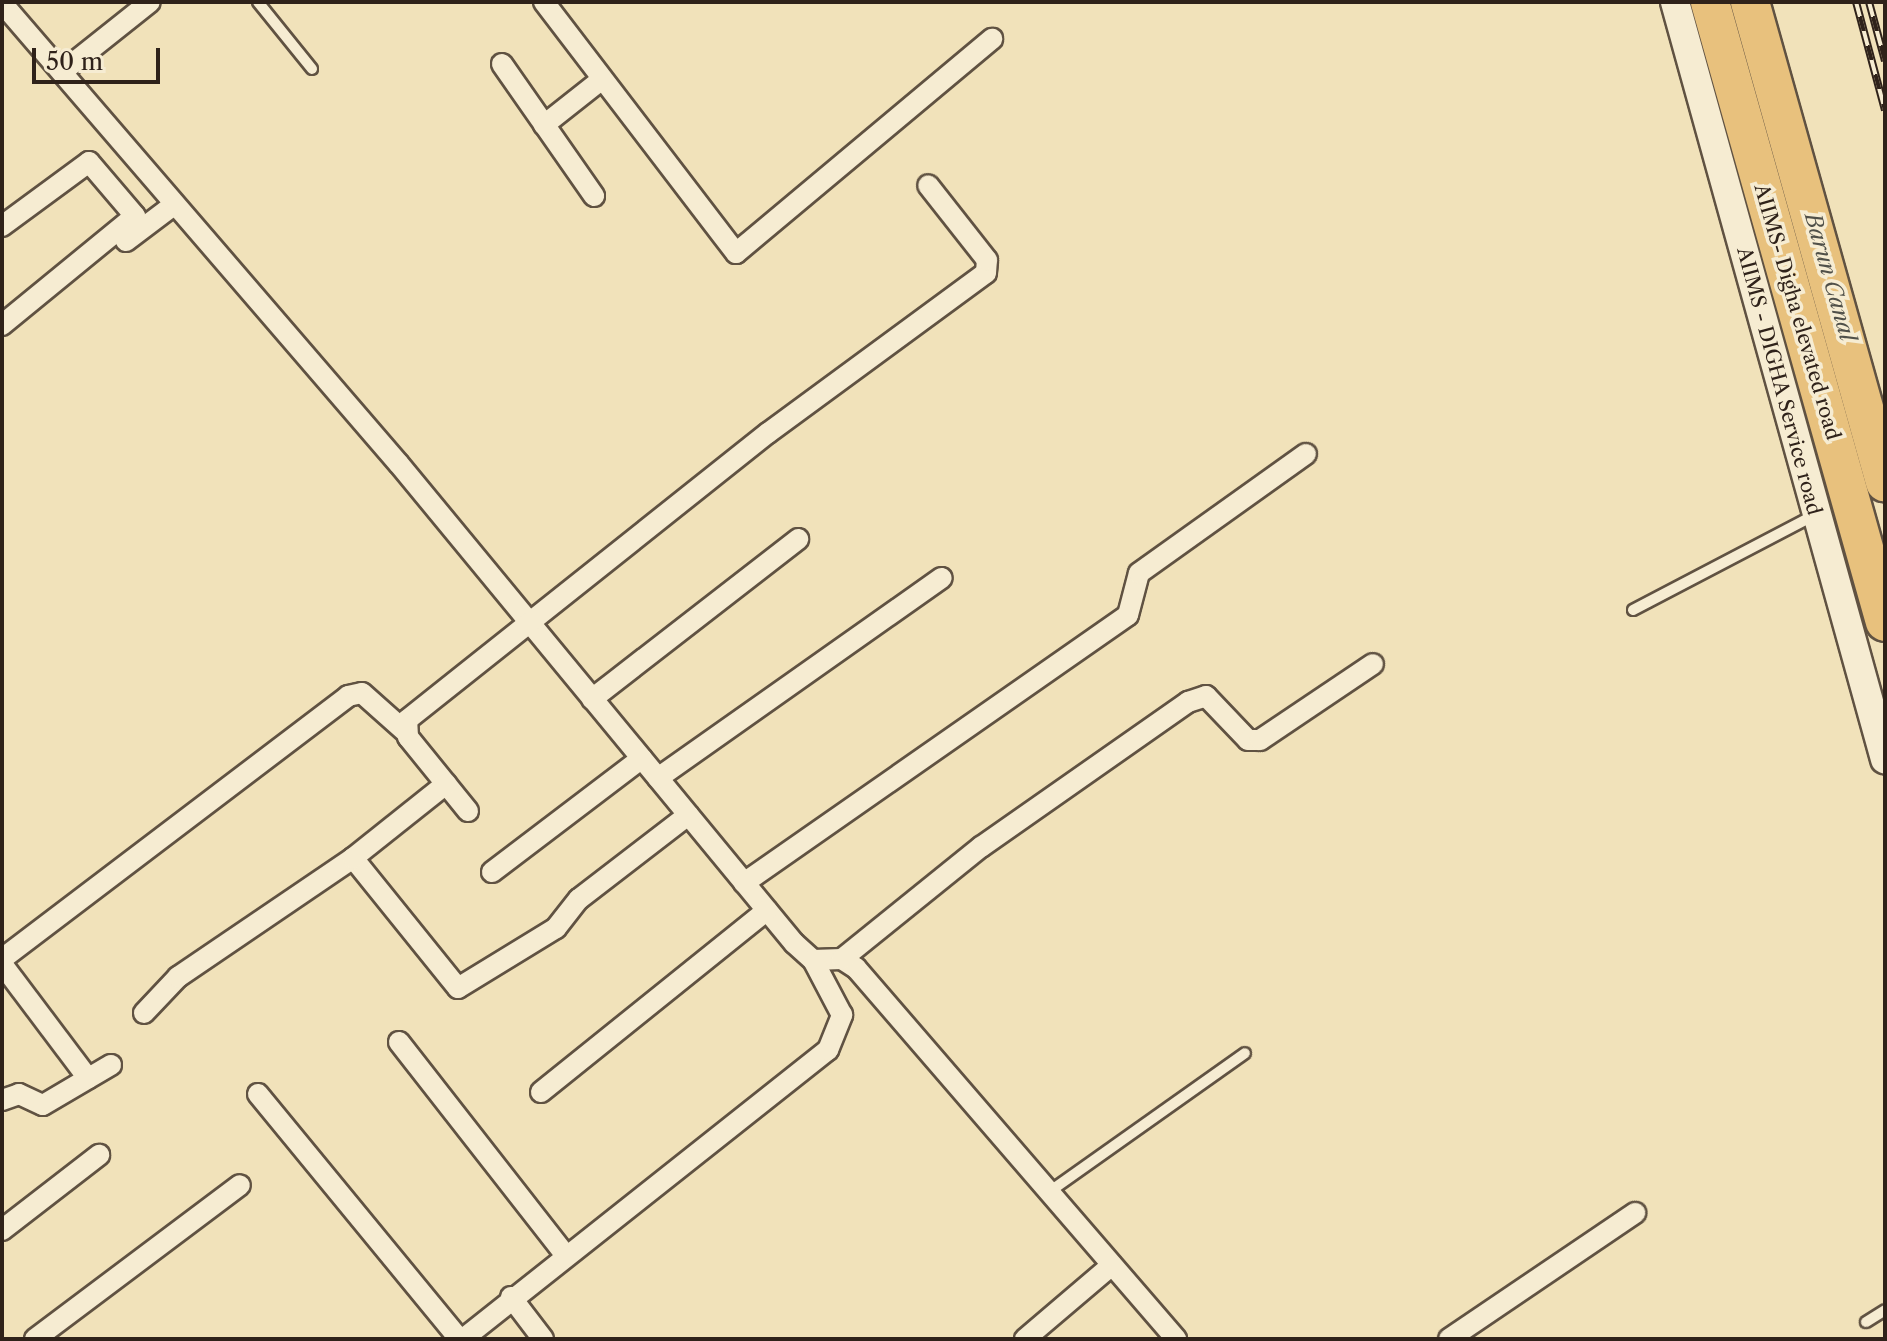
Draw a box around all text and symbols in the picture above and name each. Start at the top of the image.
scale bar [36,32,164,82]
text: 50 m [46,47,103,76]
street label: AIIMS- Digha elevated road [1749,181,1845,443]
water label: Barun Canal [1799,210,1861,344]
street label: AIIMS - DIGHA Service road [1732,244,1826,518]

